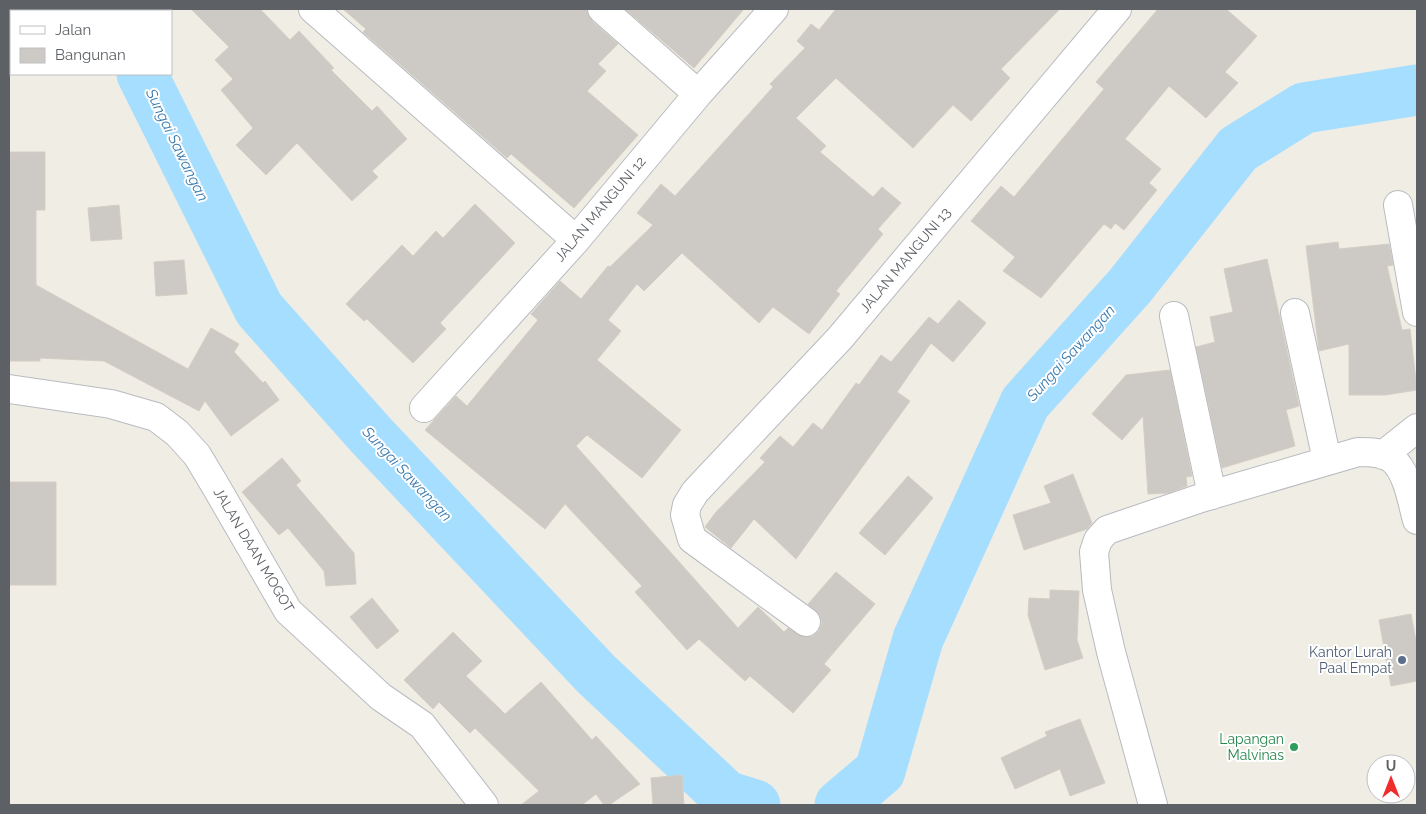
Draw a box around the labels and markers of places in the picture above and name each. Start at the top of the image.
place label: Kantor Lurah Paal Empat [1309,644,1392,676]
marker: Kantor Lurah Paal Empat [1396,654,1408,666]
place label: Lapangan Malvinas [1219,731,1284,763]
marker: Lapangan Malvinas [1288,741,1300,753]

